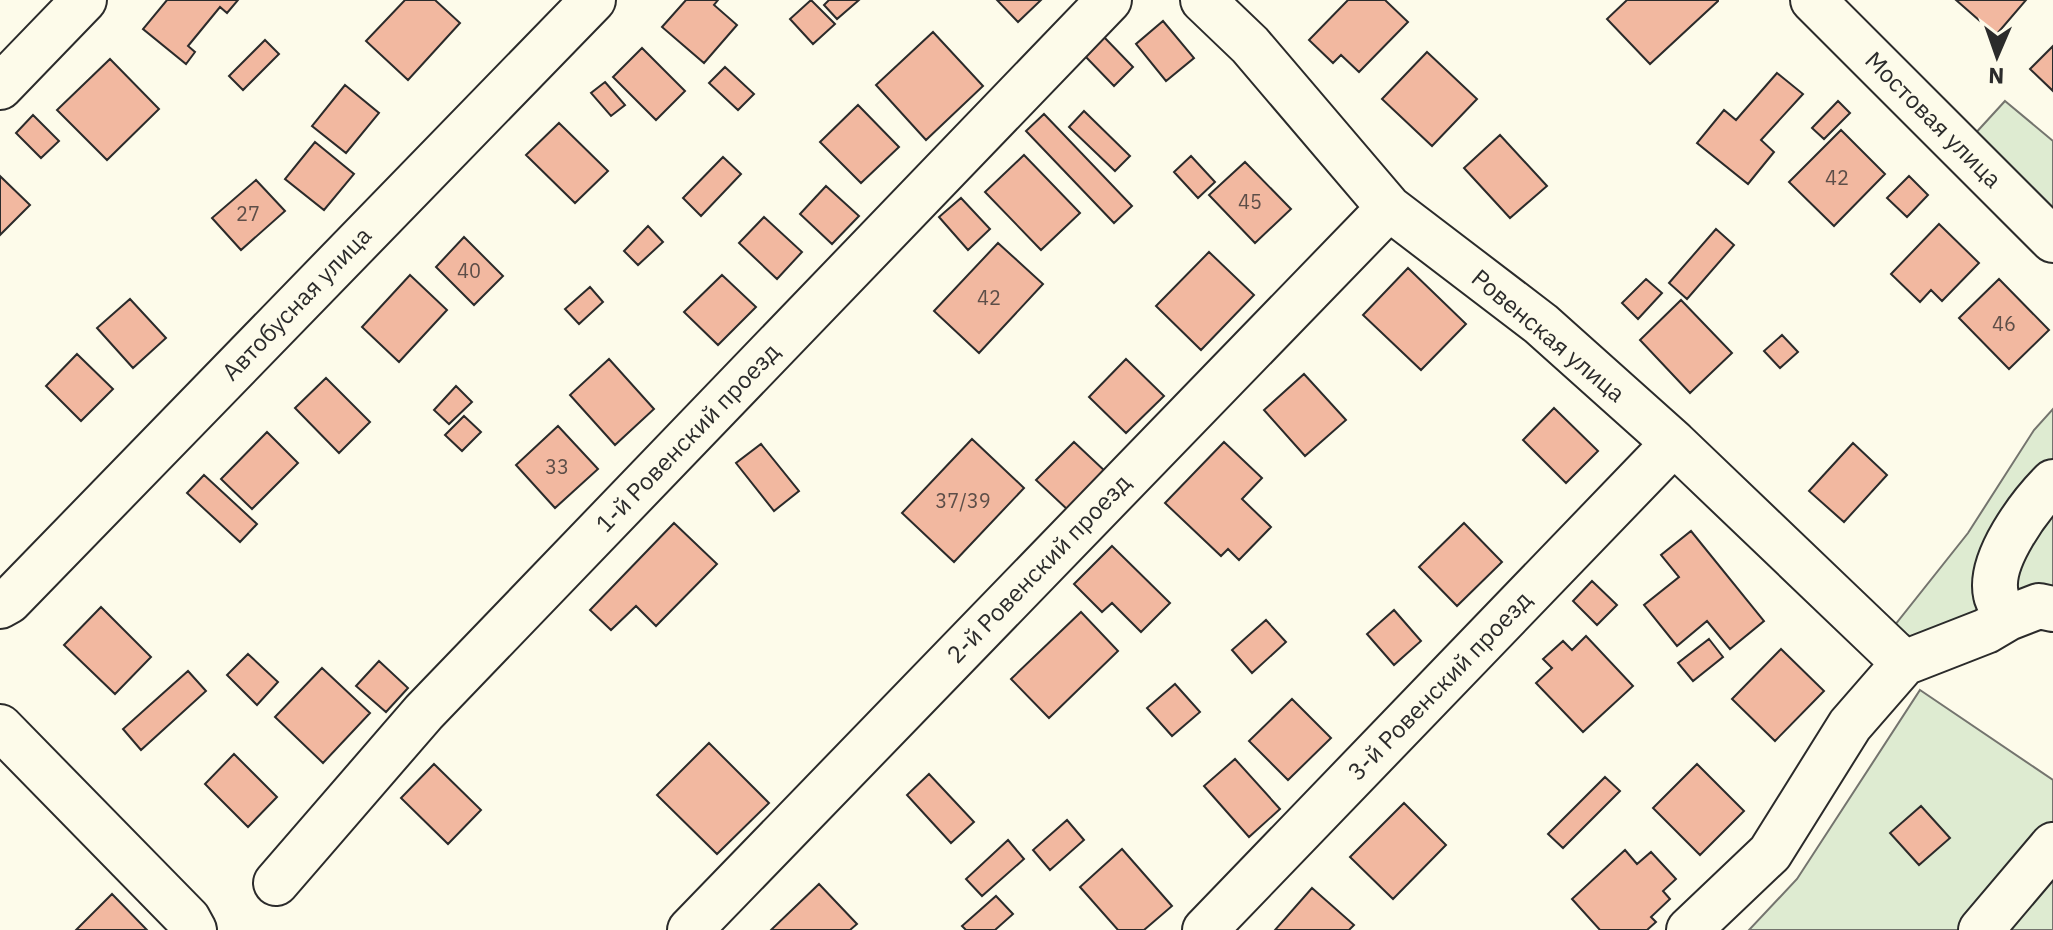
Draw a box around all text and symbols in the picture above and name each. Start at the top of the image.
north arrow [1957,16,2037,96]
street label: Мостовая улица [1859,44,2009,195]
text: N [1988,62,2005,91]
house number: 42 [1825,164,1849,191]
house number: 45 [1238,188,1262,215]
house number: 27 [236,200,260,227]
street label: Автобусная улица [215,219,378,387]
house number: 40 [457,257,481,284]
street label: Ровенская улица [1465,262,1632,409]
house number: 42 [977,284,1001,311]
house number: 46 [1992,310,2016,337]
street label: 1-й Ровенский проезд [588,336,786,539]
house number: 33 [545,453,569,480]
street label: 2-й Ровенский проезд [939,467,1137,670]
house number: 37/39 [935,487,991,514]
street label: 3-й Ровенский проезд [1340,584,1538,787]

